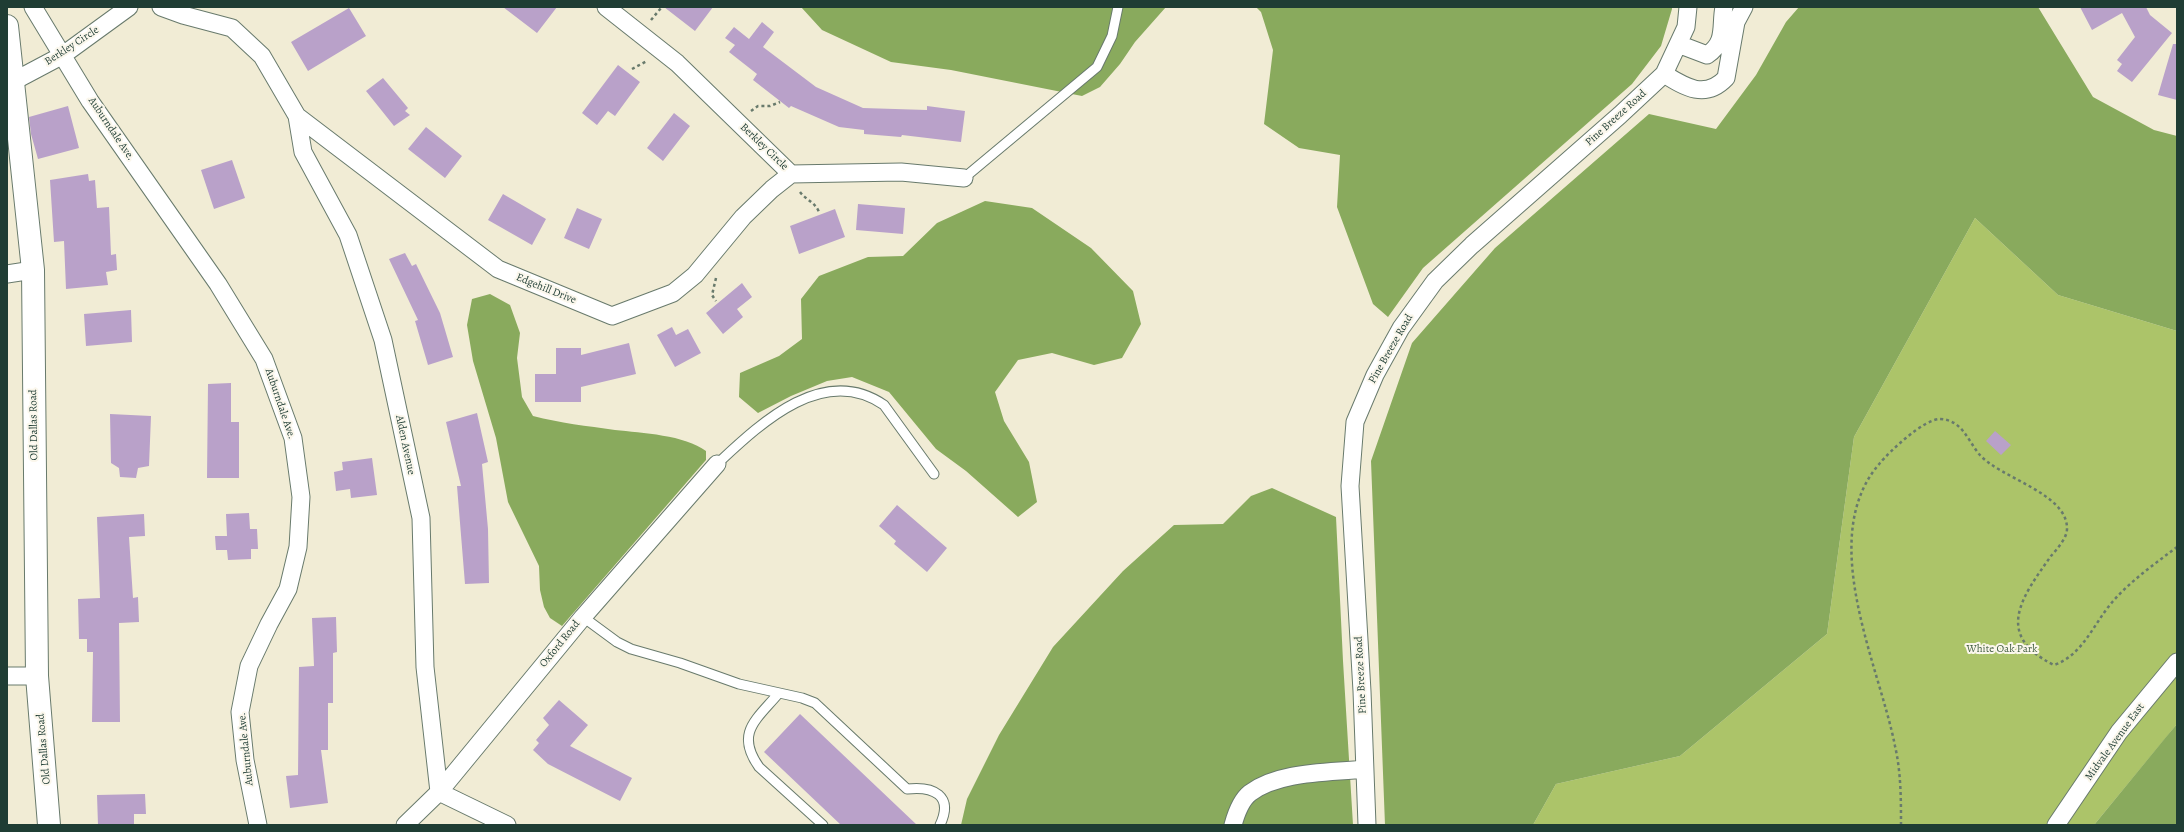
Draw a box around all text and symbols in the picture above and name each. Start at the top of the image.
street label: Berkley Circle [42,24,102,68]
street label: Pine Breeze Road [1583,87,1649,149]
street label: Auburndale Ave. [85,95,137,163]
street label: Berkley Circle [737,121,791,173]
street label: Edgehill Drive [514,271,578,307]
street label: Pine Breeze Road [1366,312,1416,386]
street label: Auburndale Ave. [262,367,298,441]
street label: Old Dallas Road [27,389,41,461]
street label: Alden Avenue [392,414,418,476]
street label: Oxford Road [537,618,583,670]
street label: Pine Breeze Road [1352,636,1370,714]
park label: White Oak Park [1967,642,2037,656]
street label: Midvale Avenue East [2083,701,2147,783]
street label: Auburndale Ave. [236,712,256,786]
street label: Old Dallas Road [34,713,54,785]

